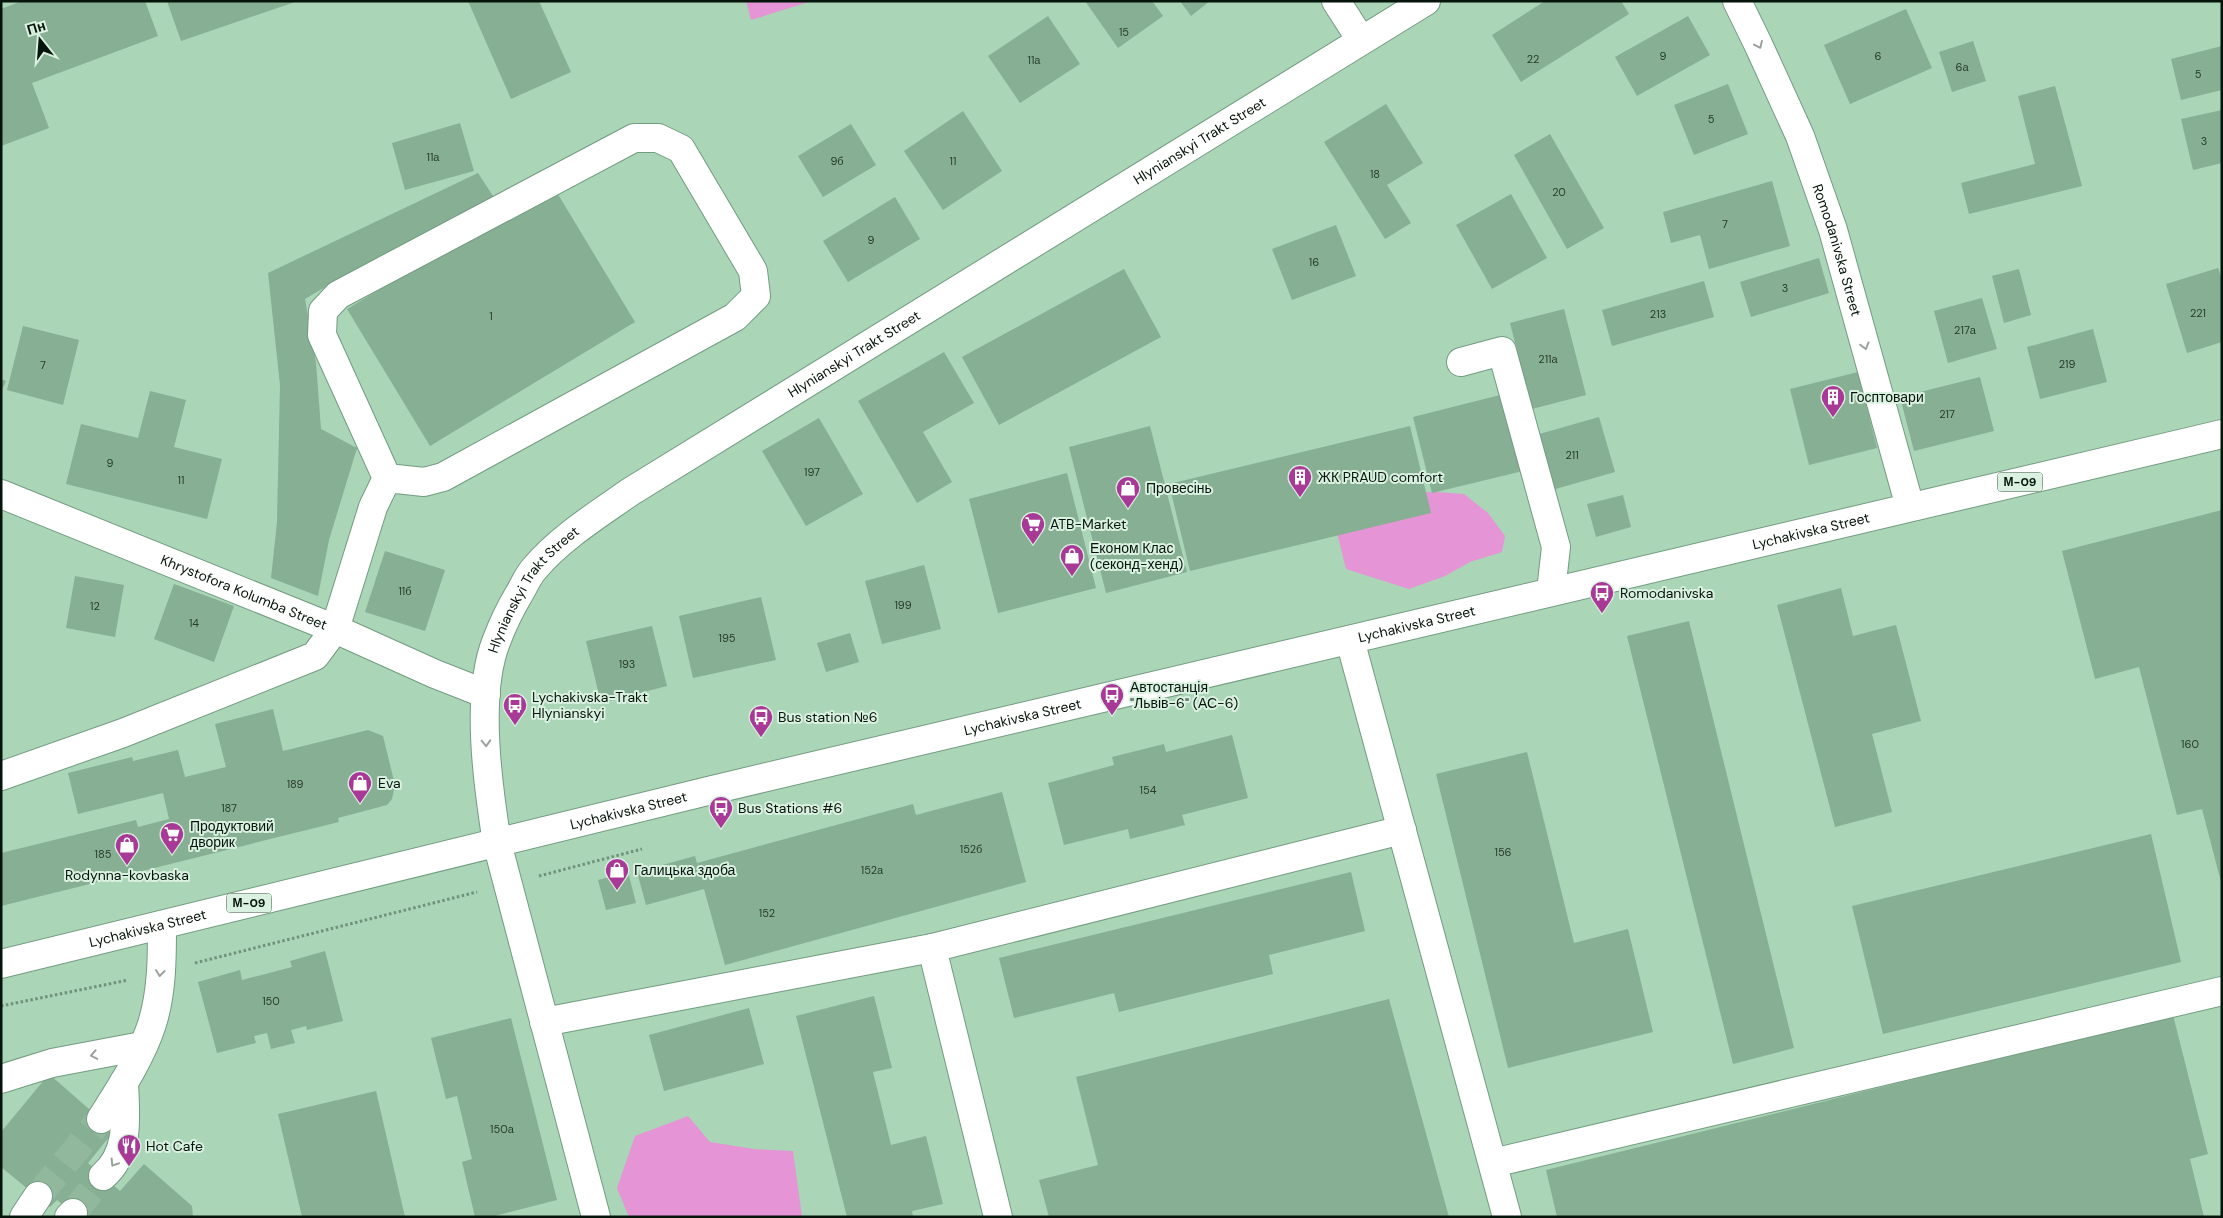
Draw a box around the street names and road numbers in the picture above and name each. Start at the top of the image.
street label: Hlynianskyi Trakt Street [1130,93,1269,188]
street label: Romodanivska Street [1809,182,1865,318]
street label: Hlynianskyi Trakt Street [784,306,924,402]
road number: М-09 [1998,472,2042,492]
street label: Lychakivska Street [1750,508,1871,553]
street label: Hlynianskyi Trakt Street [484,522,583,655]
street label: Khrystofora Kolumba Street [158,550,330,634]
street label: Lychakivska Street [1356,601,1477,646]
street label: Lychakivska Street [962,694,1083,739]
street label: Lychakivska Street [568,787,689,833]
road number: М-09 [226,894,272,912]
street label: Lychakivska Street [87,905,208,951]

